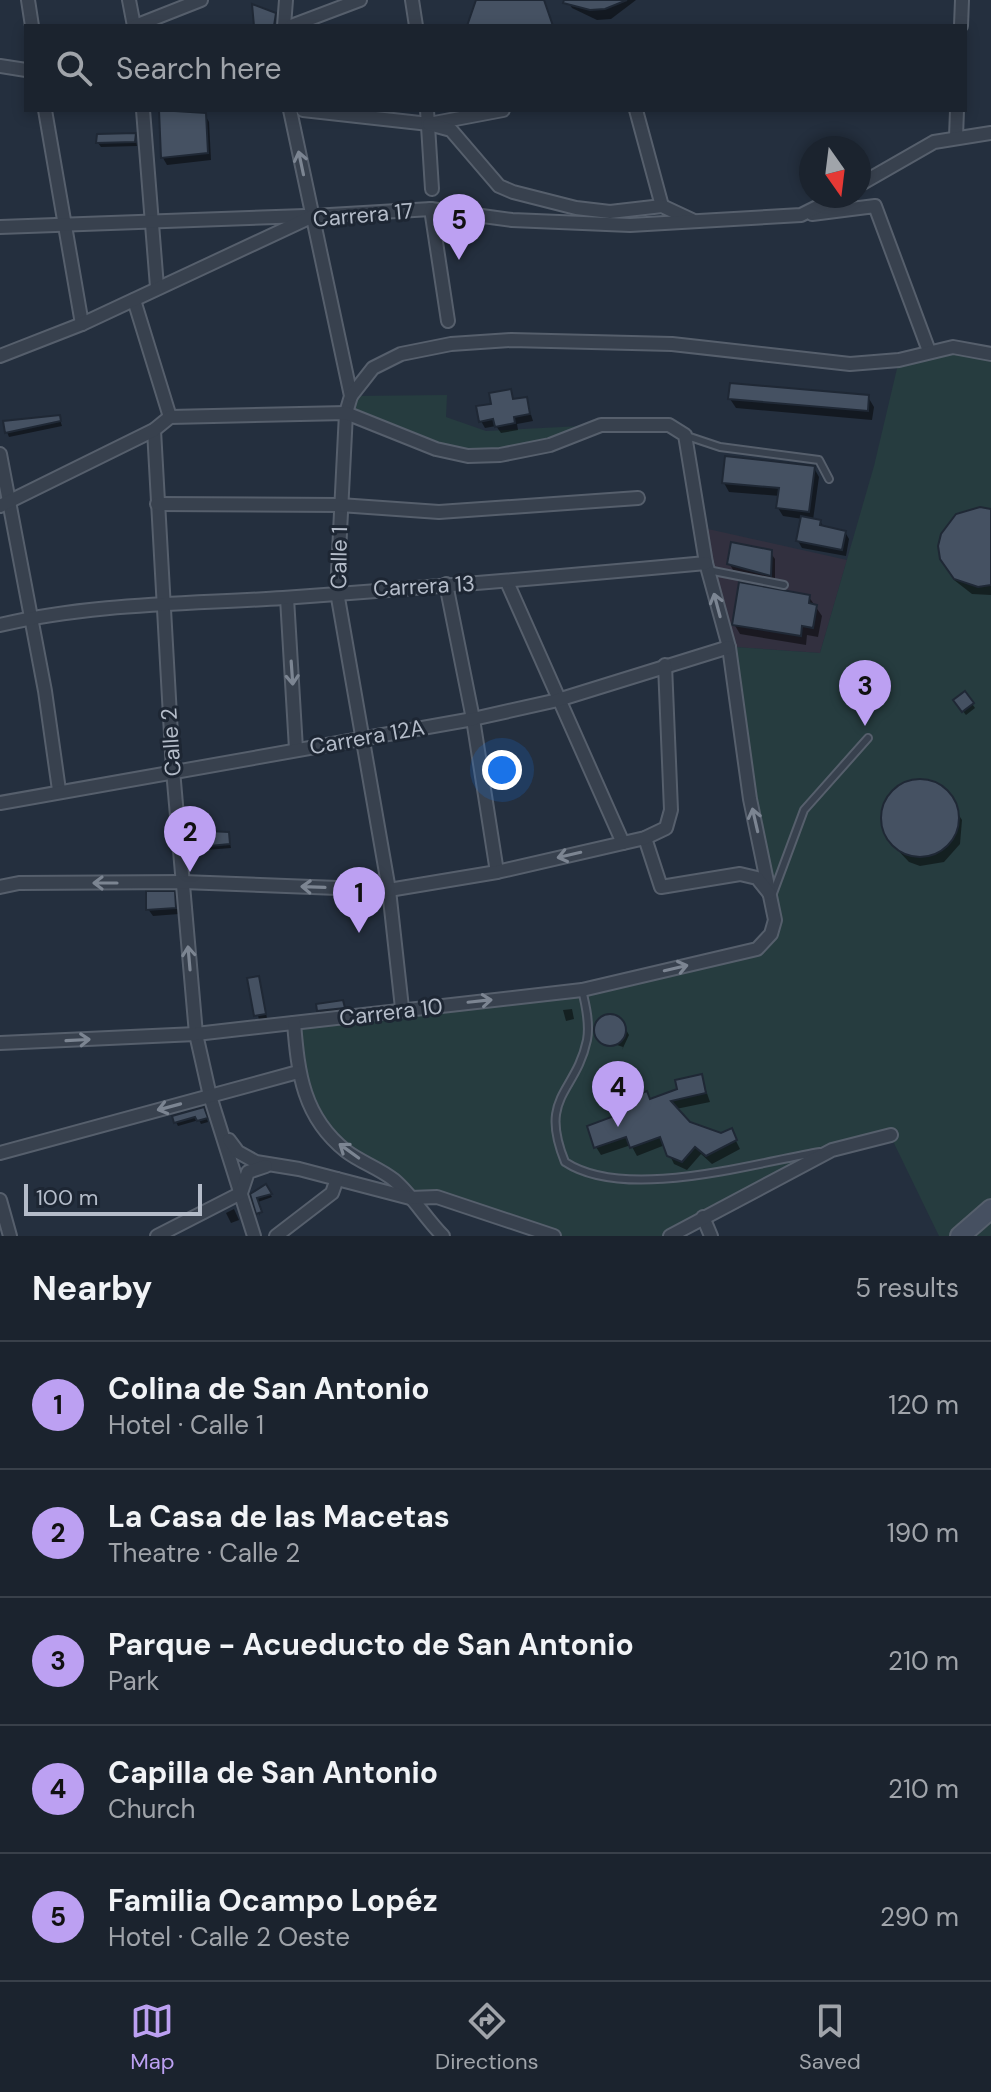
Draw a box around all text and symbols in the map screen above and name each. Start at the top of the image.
search box [24,24,967,112]
icon: search [52,46,96,90]
text: Search here [116,49,282,88]
north arrow [799,136,871,208]
one-way arrow [293,150,308,176]
pin: 5 [433,194,485,260]
street label: Carrera 17 [312,196,414,234]
street label: Calle 1 [324,526,354,590]
street label: Carrera 13 [372,569,476,603]
one-way arrow [709,593,724,618]
one-way arrow [285,659,300,686]
pin: 3 [839,660,891,726]
street label: Calle 2 [154,707,188,777]
street label: Carrera 12A [307,713,427,761]
your location [482,750,522,790]
pin: 2 [164,806,216,872]
one-way arrow [747,807,762,833]
one-way arrow [557,848,583,863]
pin: 1 [333,867,385,933]
one-way arrow [92,875,119,891]
one-way arrow [300,880,327,895]
one-way arrow [182,945,197,972]
one-way arrow [663,960,689,975]
street label: Carrera 10 [338,991,444,1033]
one-way arrow [466,993,493,1008]
one-way arrow [64,1032,91,1047]
pin: 4 [592,1061,644,1127]
one-way arrow [156,1100,182,1115]
one-way arrow [339,1143,360,1160]
scale bar [24,1180,202,1216]
text: 100 m [36,1183,98,1212]
text: Nearby [32,1266,152,1311]
text: 5 results [855,1271,959,1305]
text: Colina de San Antonio [108,1369,430,1408]
text: 1 [53,1388,63,1422]
text: 120 m [888,1388,959,1422]
text: Hotel · Calle 1 [108,1408,264,1442]
text: La Casa de las Macetas [108,1497,450,1536]
text: 2 [50,1516,66,1550]
text: 190 m [887,1516,959,1550]
text: Theatre · Calle 2 [108,1536,300,1570]
text: Parque - Acueducto de San Antonio [108,1625,634,1664]
text: 3 [50,1644,66,1678]
text: 210 m [888,1644,959,1678]
text: Park [108,1664,159,1698]
text: Capilla de San Antonio [108,1753,438,1792]
text: 4 [50,1772,66,1806]
text: 210 m [888,1772,959,1806]
text: Church [108,1792,195,1826]
text: Familia Ocampo Lopéz [108,1881,438,1920]
text: 5 [50,1900,66,1934]
text: 290 m [880,1900,959,1934]
text: Hotel · Calle 2 Oeste [108,1920,350,1954]
tab: Map [130,1999,175,2076]
tab: Directions [435,1999,539,2076]
tab: Saved [799,1999,861,2076]

